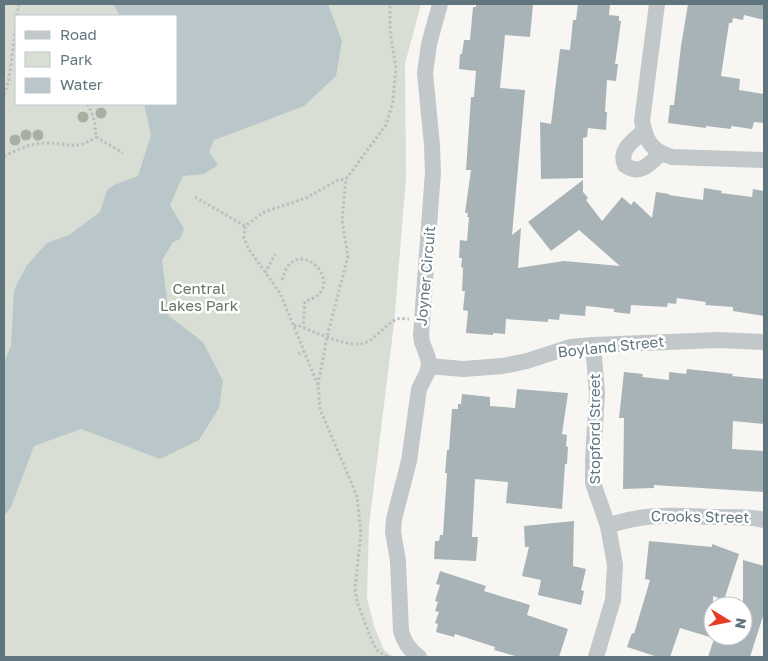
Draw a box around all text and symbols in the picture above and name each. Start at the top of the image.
legend [15,15,178,105]
text: Road [60,25,97,43]
text: Park [60,50,93,68]
text: Water [60,75,103,93]
street label: Joyner Circuit [412,225,438,327]
park label: Central Lakes Park [160,279,239,314]
street label: Boyland Street [557,331,665,361]
street label: Stopford Street [585,374,603,484]
street label: Crooks Street [651,506,749,526]
north arrow [703,596,753,646]
text: N [732,617,751,630]

